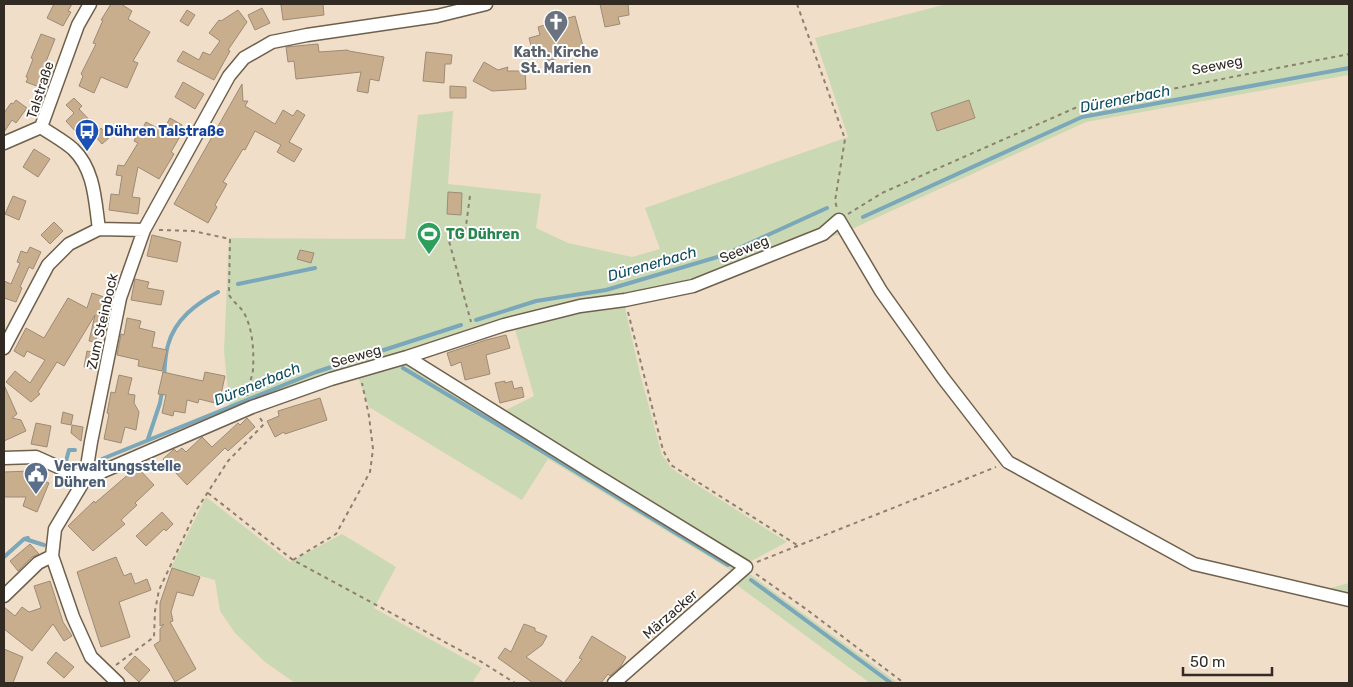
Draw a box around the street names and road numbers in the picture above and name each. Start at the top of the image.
street label: Seeweg [1190,52,1244,79]
street label: Talstraße [23,59,58,121]
street label: Seeweg [717,232,771,267]
street label: Zum Steinbock [83,271,122,371]
street label: Seeweg [329,341,383,372]
street label: Märzacker [640,586,702,643]

